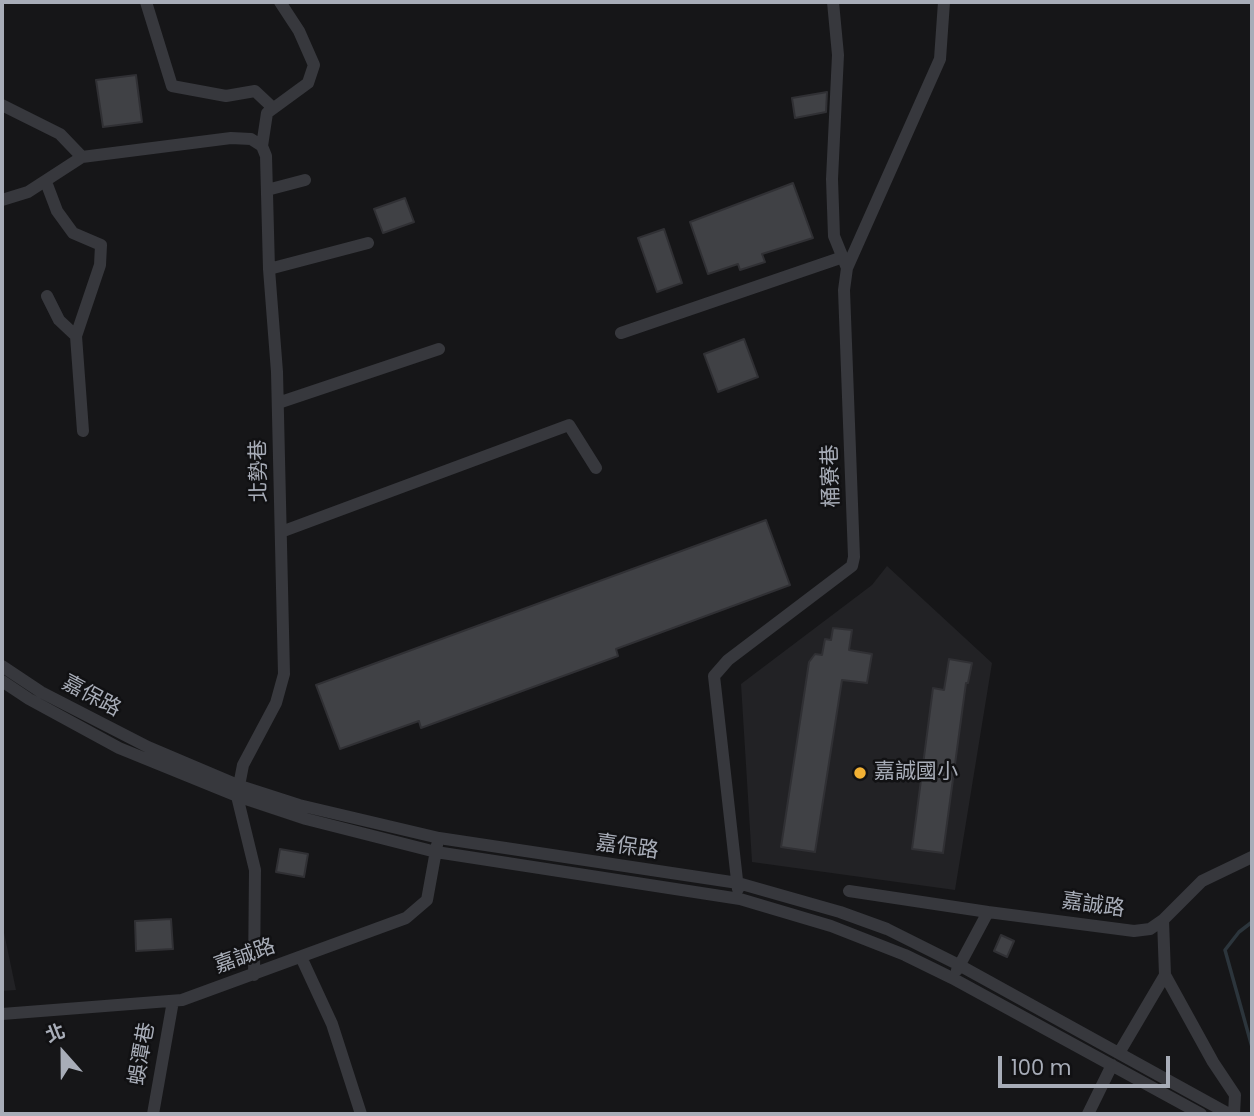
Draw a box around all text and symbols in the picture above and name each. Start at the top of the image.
street label: 北勢巷 [247,439,273,503]
street label: 桶寮巷 [818,444,846,508]
street label: 嘉保路 [57,671,125,723]
place label: 嘉誠國小 [874,760,958,786]
marker: 嘉誠國小 [852,765,868,781]
street label: 嘉保路 [594,831,660,865]
street label: 嘉誠路 [1060,889,1126,923]
street label: 嘉誠路 [211,934,279,980]
text: 北 [42,1017,69,1049]
north arrow [28,1018,98,1088]
street label: 蜈潭巷 [125,1021,161,1087]
scale bar [1002,1042,1174,1086]
text: 100 m [1011,1053,1071,1082]

